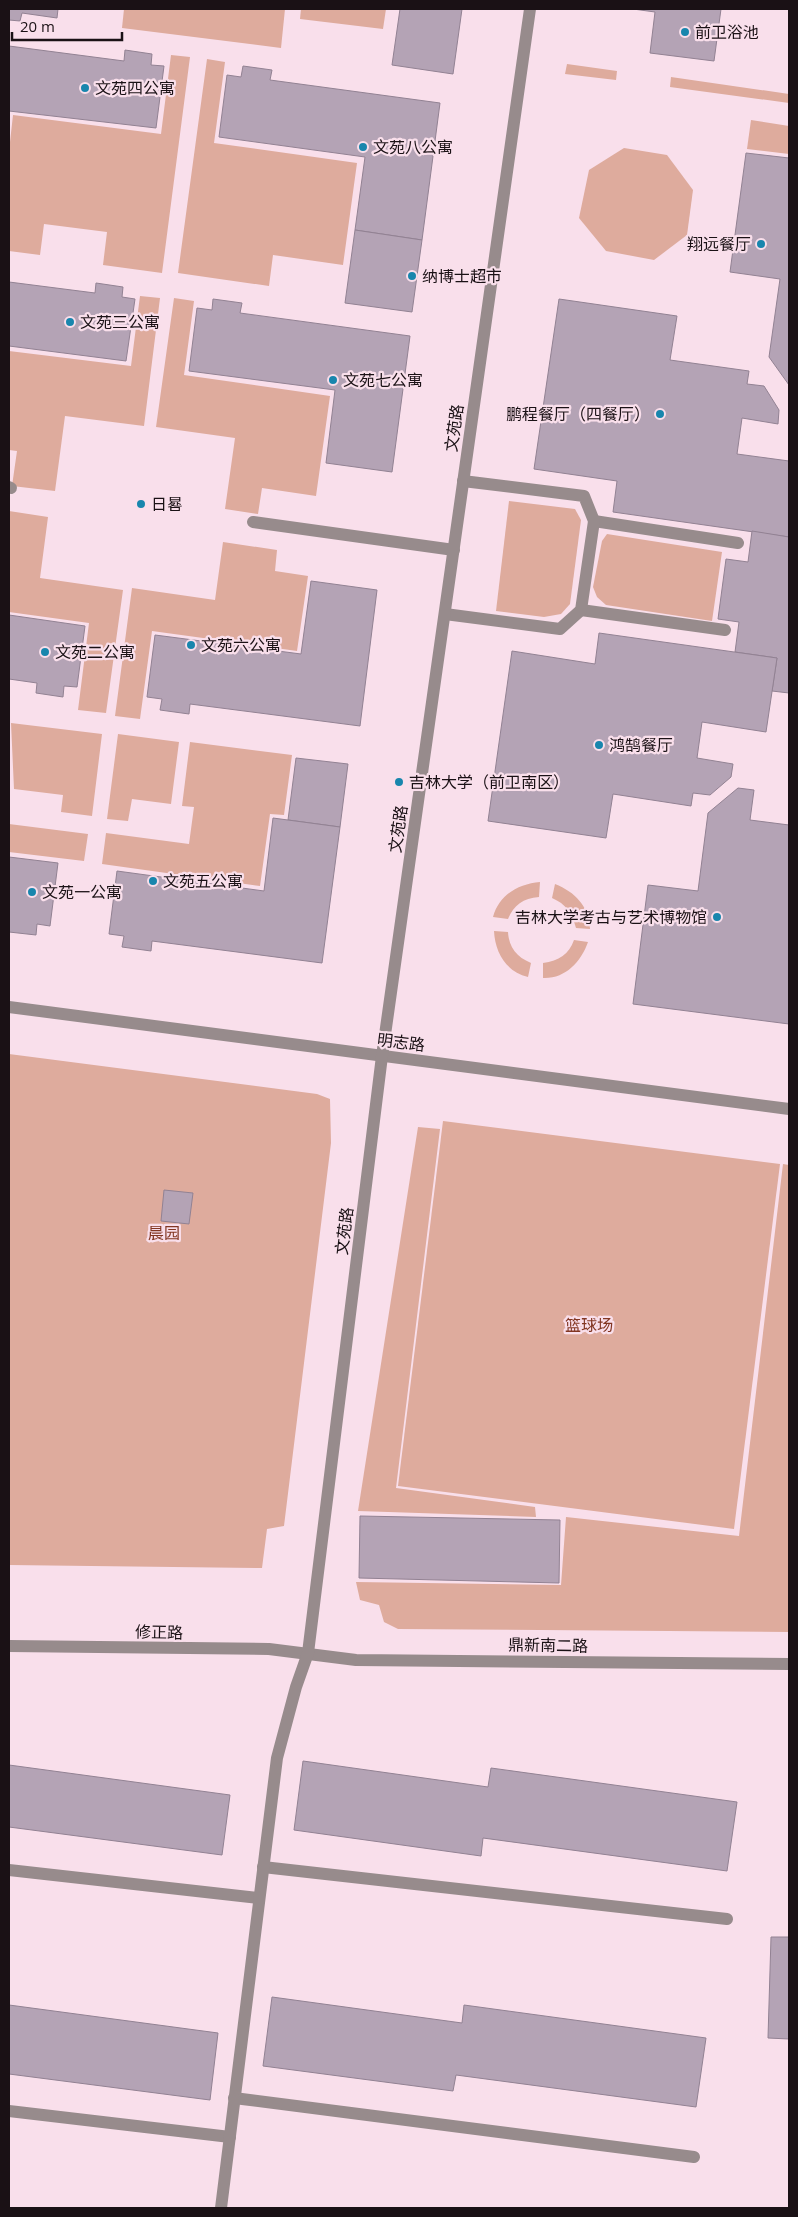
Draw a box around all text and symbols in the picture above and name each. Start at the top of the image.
scale bar [12,10,122,42]
text: 20 m [20,16,55,36]
place label: 前卫浴池 [695,21,759,43]
marker: 前卫浴池 [679,26,691,38]
place label: 文苑四公寓 [95,77,175,99]
marker: 文苑四公寓 [79,82,91,94]
place label: 文苑八公寓 [373,136,453,158]
marker: 文苑八公寓 [357,141,369,153]
place label: 翔远餐厅 [687,233,751,255]
marker: 翔远餐厅 [755,238,767,250]
place label: 纳博士超市 [422,265,502,287]
marker: 纳博士超市 [406,270,418,282]
place label: 文苑三公寓 [80,311,160,333]
marker: 文苑三公寓 [64,316,76,328]
place label: 文苑七公寓 [343,369,423,391]
marker: 文苑七公寓 [327,374,339,386]
street label: 文苑路 [440,403,468,453]
place label: 鹏程餐厅（四餐厅） [506,403,650,425]
marker: 鹏程餐厅（四餐厅） [654,408,666,420]
place label: 日晷 [151,493,183,515]
marker: 日晷 [135,498,147,510]
place label: 文苑六公寓 [201,634,281,656]
marker: 文苑六公寓 [185,639,197,651]
place label: 文苑二公寓 [55,641,135,663]
marker: 文苑二公寓 [39,646,51,658]
place label: 鸿鹄餐厅 [609,734,673,756]
marker: 鸿鹄餐厅 [593,739,605,751]
place label: 吉林大学（前卫南区） [409,771,569,793]
marker: 吉林大学（前卫南区） [393,776,405,788]
street label: 文苑路 [384,804,412,854]
place label: 文苑五公寓 [163,870,243,892]
marker: 文苑五公寓 [147,875,159,887]
place label: 文苑一公寓 [42,881,122,903]
marker: 文苑一公寓 [26,886,38,898]
place label: 吉林大学考古与艺术博物馆 [515,906,707,928]
marker: 吉林大学考古与艺术博物馆 [711,911,723,923]
street label: 明志路 [376,1028,426,1056]
street label: 文苑路 [330,1206,358,1256]
park label: 晨园 [148,1222,180,1244]
park label: 篮球场 [565,1314,613,1336]
street label: 修正路 [135,1621,183,1643]
street label: 鼎新南二路 [508,1633,588,1657]

